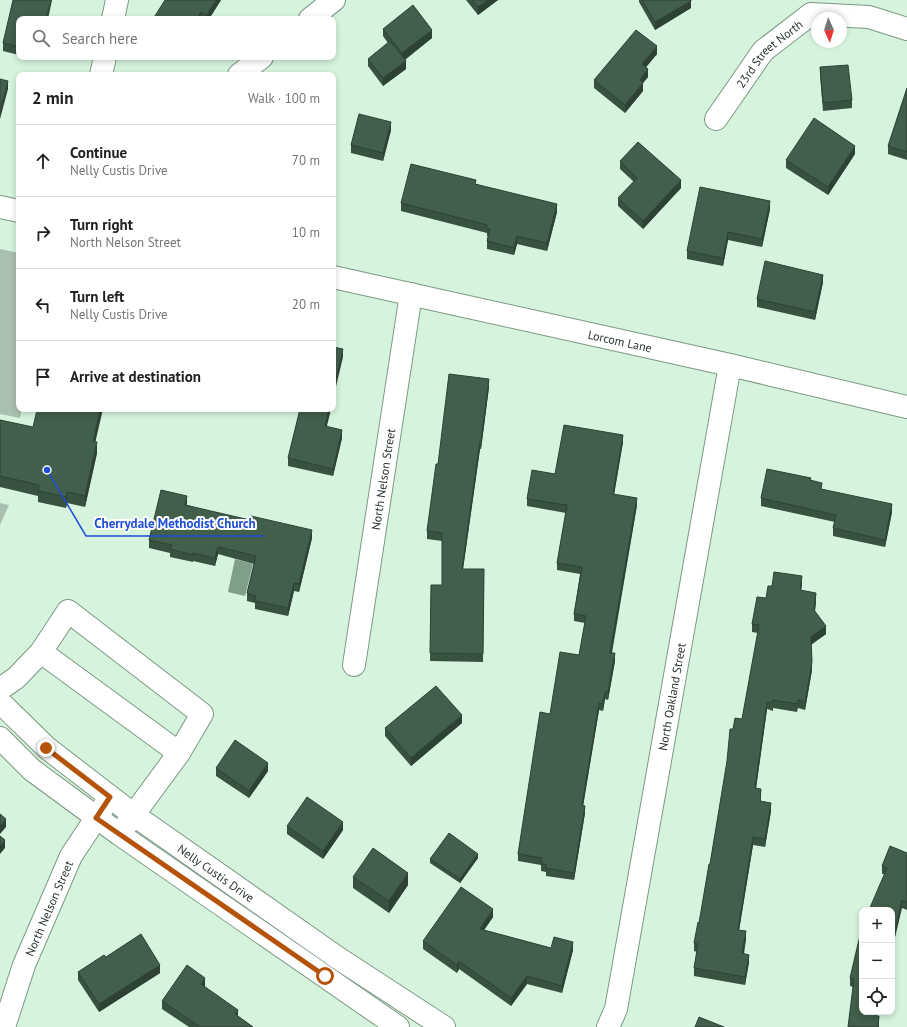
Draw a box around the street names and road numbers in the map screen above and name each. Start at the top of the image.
street label: 23rd Street North [732,16,805,91]
street label: Lorcom Lane [587,326,653,355]
street label: North Nelson Street [367,427,398,531]
street label: North Oakland Street [654,641,688,752]
street label: Nelly Custis Drive [175,841,258,905]
street label: North Nelson Street [21,858,76,958]

